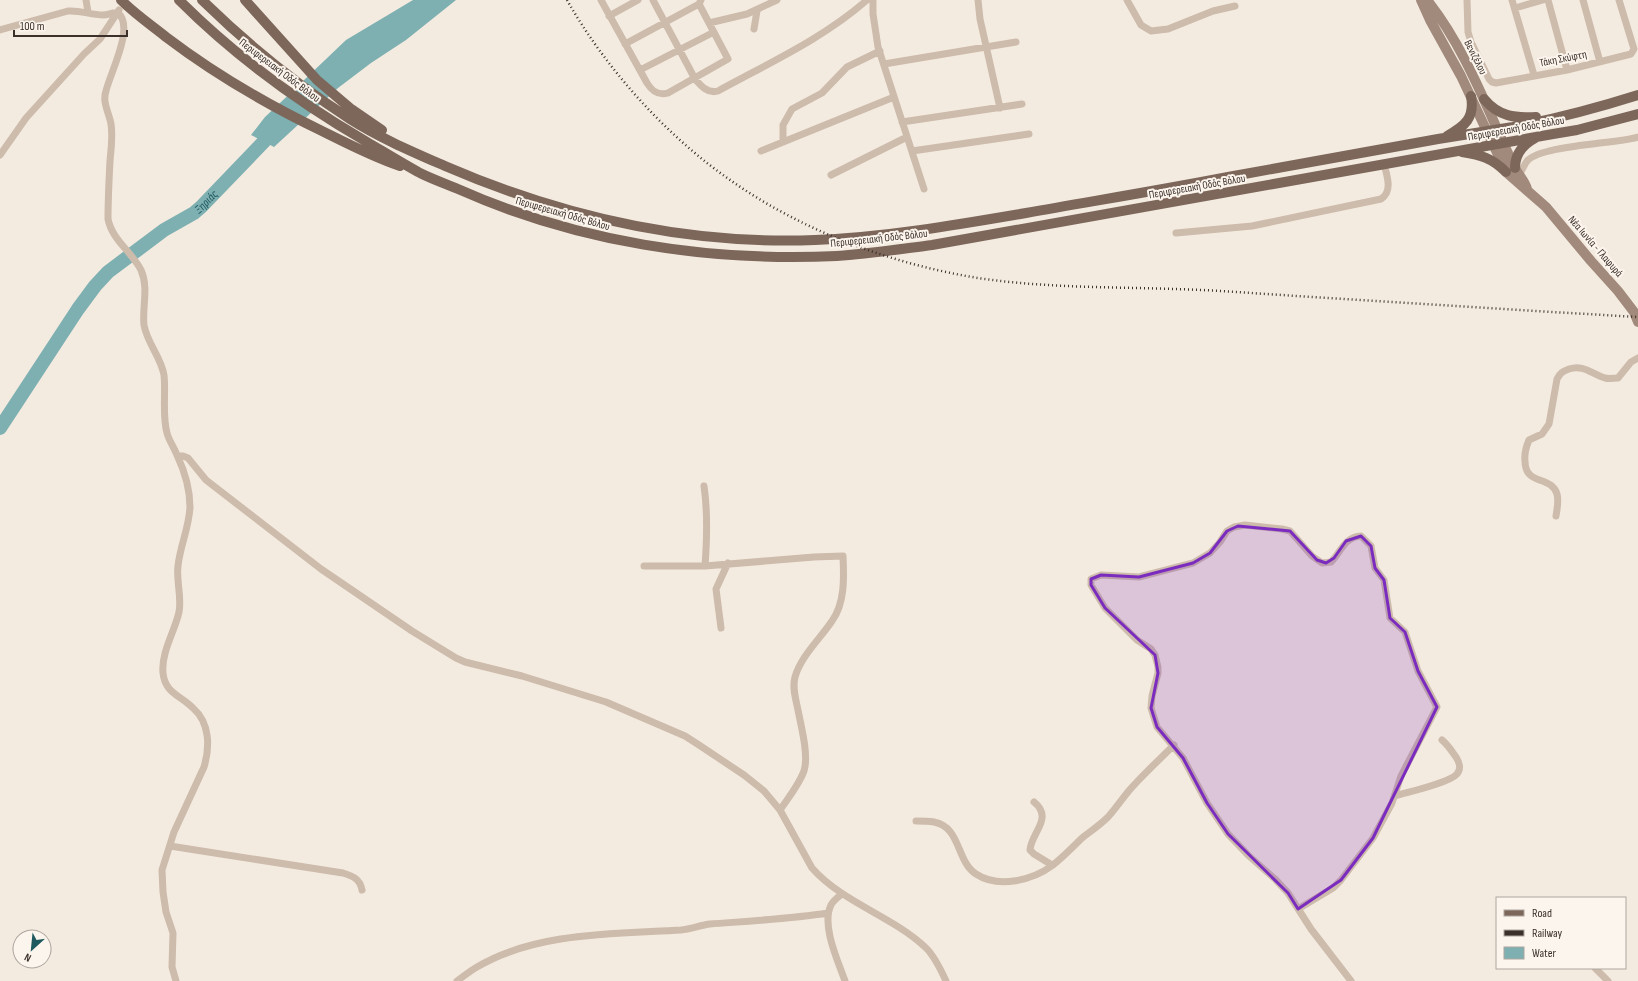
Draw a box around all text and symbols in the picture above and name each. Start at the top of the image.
scale bar [14,12,127,38]
text: 100 m [20,19,45,34]
street label: Περιφερειακή Οδός Βόλου [237,36,323,105]
street label: Βενιζέλου [1461,38,1490,77]
street label: Τάκη Σκύφτη [1538,48,1588,69]
street label: Περιφερειακή Οδός Βόλου [1467,114,1566,143]
street label: Περιφερειακή Οδός Βόλου [1148,172,1247,201]
water label: Ξηριάς [192,187,222,217]
street label: Περιφερειακή Οδός Βόλου [514,194,612,233]
street label: Νέα Ιωνία - Γλαφυρά [1566,213,1626,280]
street label: Περιφερειακή Οδός Βόλου [830,227,929,250]
legend [1496,897,1626,969]
text: Road [1532,906,1552,921]
text: Railway [1532,926,1563,941]
north arrow [12,929,52,969]
text: Water [1532,946,1556,961]
text: N [22,950,33,965]

